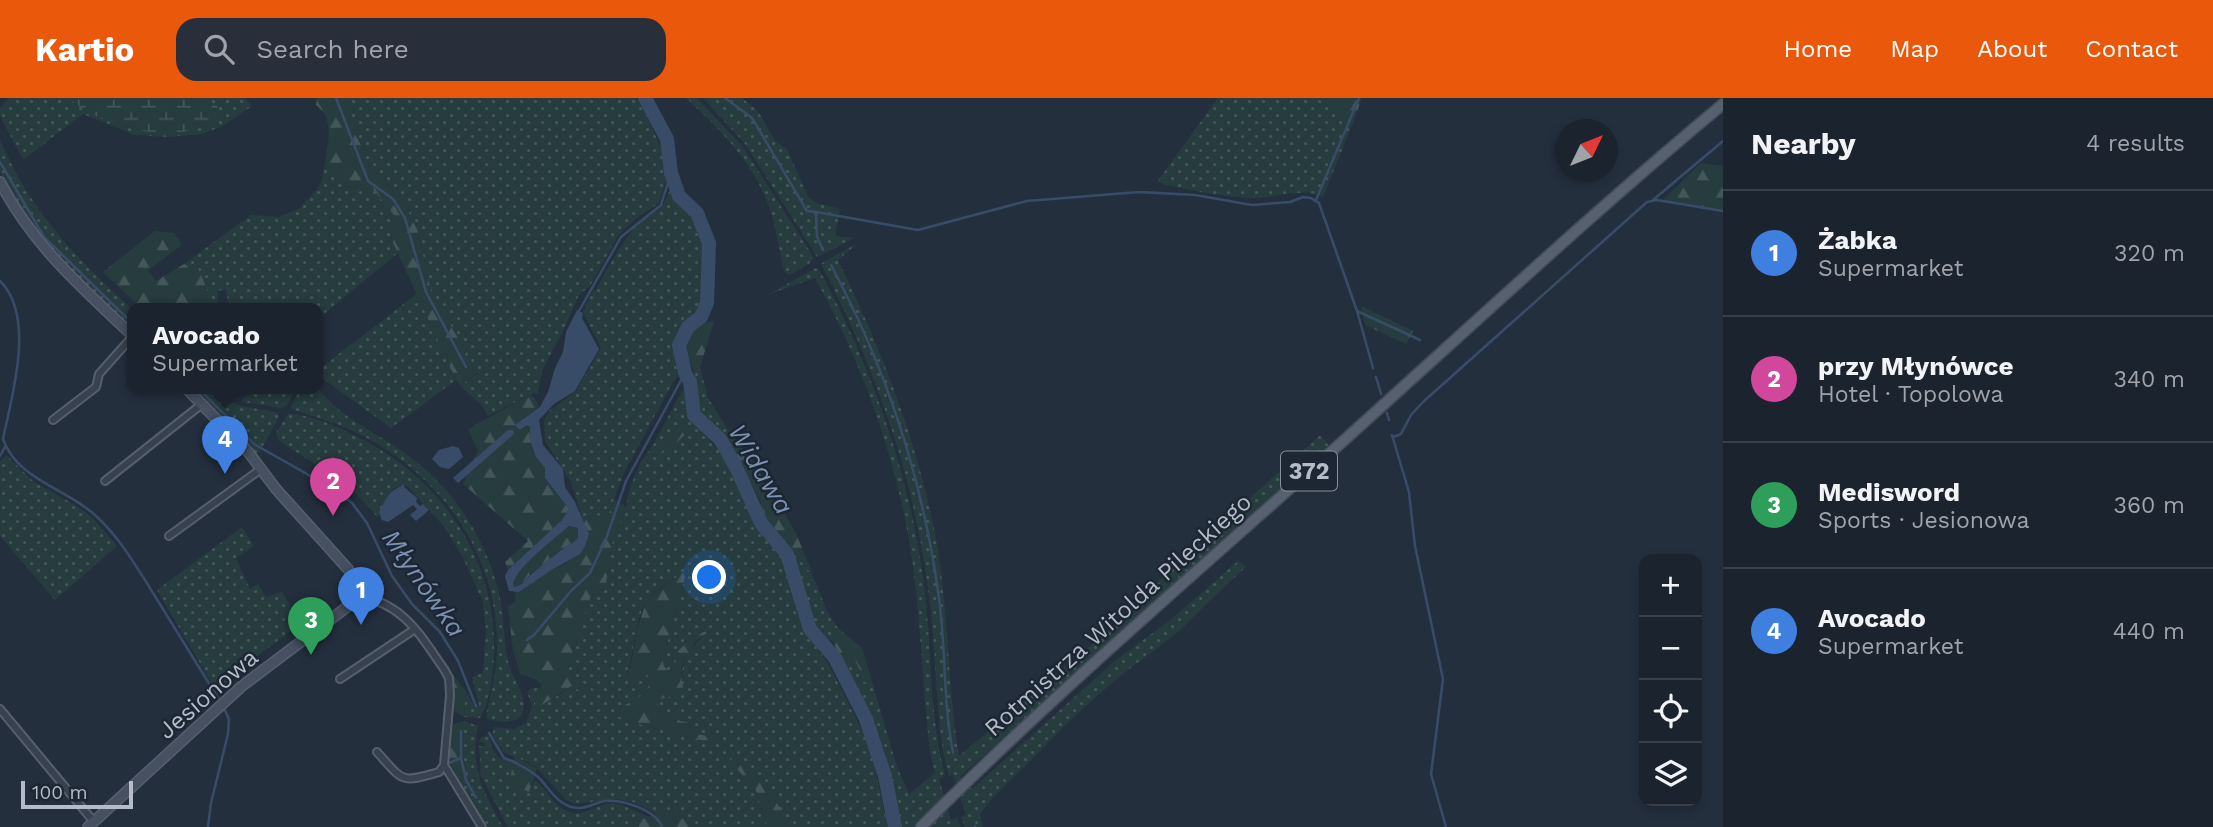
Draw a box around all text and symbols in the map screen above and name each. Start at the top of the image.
search box [176,18,666,81]
text: Kartio [35,30,134,69]
icon: search [200,30,238,68]
text: Search here [256,34,409,64]
text: Home [1784,35,1852,63]
text: Map [1890,35,1939,63]
text: About [1977,35,2047,63]
text: Contact [2085,35,2178,63]
north arrow [1555,119,1618,182]
text: Nearby [1751,126,1856,161]
text: 4 results [2086,130,2185,157]
text: Żabka [1818,225,1897,255]
text: 1 [1769,240,1779,267]
text: 320 m [2114,240,2185,267]
text: Supermarket [1818,255,1963,282]
popup [127,303,323,394]
text: Avocado [152,320,260,350]
text: Supermarket [152,350,298,377]
text: przy Młynówce [1818,351,2013,381]
text: 2 [1767,366,1781,393]
text: 340 m [2113,366,2185,393]
text: Hotel · Topolowa [1818,381,2004,408]
pin: 4 [202,416,248,474]
water label: Widawa [722,418,800,520]
road number: 372 [1281,452,1337,490]
pin: 2 [310,458,356,516]
text: Medisword [1818,477,1960,507]
street label: Rotmistrza Witolda Pileckiego [979,488,1257,742]
text: 3 [1767,492,1781,519]
text: 360 m [2114,492,2185,519]
text: Sports · Jesionowa [1818,507,2029,534]
water label: Młynówka [376,524,472,642]
map controls [1639,554,1702,806]
button: + [1639,554,1702,617]
your location [692,560,726,594]
pin: 1 [338,567,384,625]
pin: 3 [288,597,334,655]
text: Avocado [1818,603,1926,633]
button: − [1639,617,1702,680]
text: 4 [1767,618,1781,645]
text: 440 m [2113,618,2185,645]
text: Supermarket [1818,633,1963,660]
street label: Jesionowa [152,643,264,745]
button: locate [1639,680,1702,743]
button: layers [1639,743,1702,806]
scale bar [21,778,133,810]
text: 100 m [32,781,88,804]

